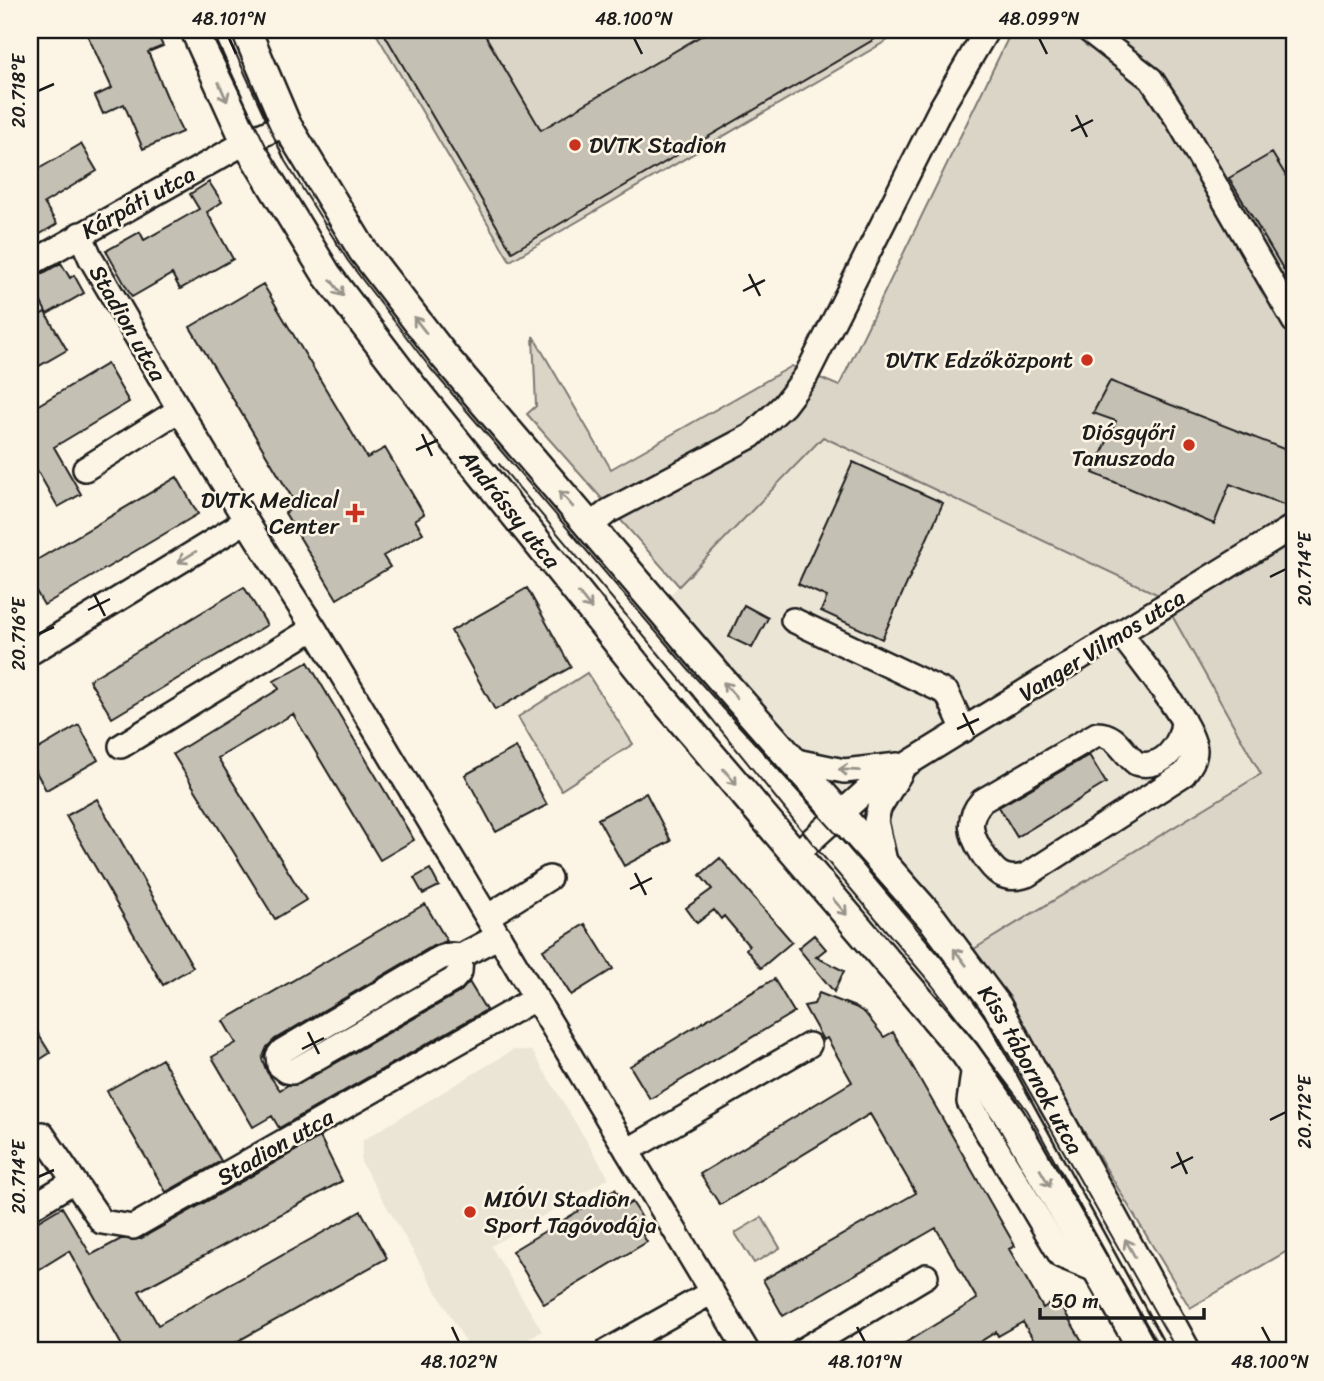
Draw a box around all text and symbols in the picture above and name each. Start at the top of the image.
text: 48.101°N [192,3,267,35]
text: 48.100°N [595,3,674,35]
text: 48.099°N [998,3,1080,35]
text: 20.718°E [3,53,35,128]
one-way arrow [217,81,230,102]
place label: DVTK Stadion [589,125,727,166]
marker: DVTK Stadion [567,137,583,153]
street label: Kárpáti utca [73,154,204,251]
street label: Stadion utca [77,257,178,390]
one-way arrow [330,279,345,297]
one-way arrow [413,316,428,335]
place label: DVTK Edzőközpont [886,340,1073,381]
marker: DVTK Edzőközpont [1079,352,1095,368]
place label: Diósgyőri Tanuszoda [1071,412,1176,479]
marker: Diósgyőri Tanuszoda [1181,437,1197,453]
street label: Andrássy utca [448,439,572,579]
place label: DVTK Medical Center [201,480,341,547]
one-way arrow [559,490,575,508]
marker: DVTK Medical Center [345,503,365,523]
text: 20.714°E [1289,531,1321,606]
one-way arrow [178,550,198,564]
street label: Vanger Vilmos utca [1011,577,1194,713]
one-way arrow [577,591,592,610]
text: 20.716°E [3,596,35,671]
one-way arrow [722,682,738,700]
one-way arrow [838,764,861,777]
one-way arrow [722,767,737,785]
one-way arrow [832,898,848,916]
one-way arrow [953,948,968,967]
street label: Kiss tábornok utca [966,976,1095,1163]
text: 20.712°E [1289,1074,1321,1149]
street label: Stadion utca [209,1097,342,1198]
text: 20.714°E [3,1139,35,1214]
one-way arrow [1039,1167,1052,1188]
place label: MIÓVI Stadion Sport Tagóvodája [484,1179,657,1246]
marker: MIÓVI Stadion Sport Tagóvodája [462,1204,478,1220]
one-way arrow [1122,1239,1136,1259]
scale bar [1040,1276,1205,1320]
text: 50 m [1051,1282,1099,1320]
text: 48.102°N [420,1346,498,1378]
text: 48.101°N [828,1346,903,1378]
text: 48.100°N [1231,1346,1310,1378]

